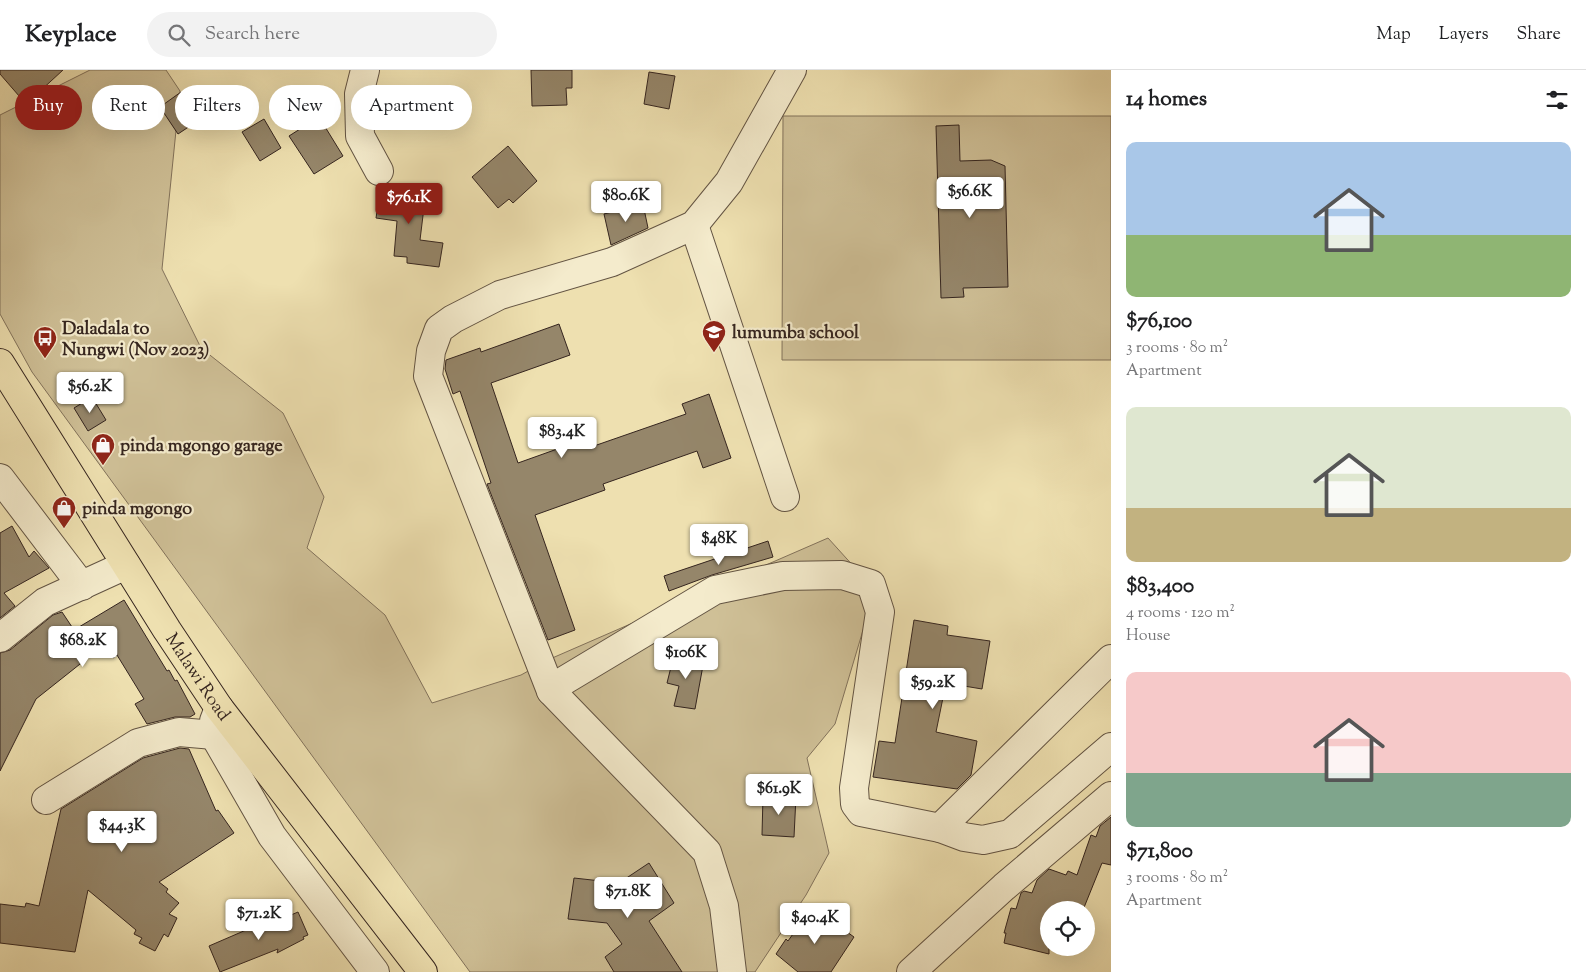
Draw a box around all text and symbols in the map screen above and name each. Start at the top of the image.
search box [147,12,497,57]
text: Keyplace [25,18,117,52]
icon: search [165,21,193,49]
text: Search here [205,21,300,48]
text: Map [1376,22,1411,48]
text: Layers [1439,22,1489,48]
text: Share [1517,22,1561,48]
chip: Buy [15,85,82,130]
chip: Rent [92,85,165,130]
chip: Filters [175,85,259,130]
chip: New [269,85,341,130]
chip: Apartment [351,85,472,130]
text: 14 homes [1126,85,1207,115]
icon: filters [1543,86,1571,114]
icon: home [1304,175,1394,265]
pin: $56.6K [929,176,1011,219]
pin: $80.6K [585,180,667,223]
text: $56.6K [948,181,992,204]
pin: $76.1K [368,182,450,225]
text: $80.6K [602,185,650,208]
text: $76.1K [386,187,432,210]
text: $76,100 [1126,307,1192,337]
place label: Daladala to Nungwi (Nov 2023) [62,317,209,364]
school or university icon: lumumba school [701,319,727,353]
place label: lumumba school [732,321,860,347]
bus stop icon: Daladala to Nungwi (Nov 2023) [32,325,58,359]
text: 3 rooms · 80 m² [1126,337,1228,360]
text: Apartment [1126,360,1202,383]
pin: $56.2K [49,372,131,414]
text: $56.2K [68,376,112,399]
pin: $83.4K [521,416,603,459]
text: $83.4K [539,421,585,444]
shop icon: pinda mgongo garage [90,432,116,466]
place label: pinda mgongo garage [120,434,283,460]
icon: home [1304,440,1394,530]
shop icon: pinda mgongo [51,495,77,529]
place label: pinda mgongo [82,497,192,523]
pin: $48K [689,524,749,566]
text: $48K [701,528,737,551]
text: $83,400 [1126,572,1194,602]
text: 4 rooms · 120 m² [1126,602,1235,625]
text: House [1126,625,1170,648]
pin: $68.2K [42,626,124,668]
street label: Malawi Road [158,629,236,727]
text: $68.2K [59,630,107,653]
pin: $106K [651,638,721,680]
text: $106K [665,642,707,665]
pin: $59.2K [892,668,974,710]
text: $59.2K [911,672,955,695]
icon: home [1304,705,1394,795]
pin: $61.9K [738,774,820,816]
text: $61.9K [757,778,801,801]
pin: $44.3K [81,810,163,853]
text: $44.3K [99,815,145,838]
text: $71,800 [1126,837,1193,867]
text: 3 rooms · 80 m² [1126,867,1228,890]
pin: $71.8K [587,876,669,919]
text: $71.8K [605,881,651,904]
text: Apartment [1126,890,1202,913]
pin: $71.2K [218,898,300,941]
map controls [1040,901,1095,956]
button: locate [1040,901,1095,956]
pin: $40.4K [774,902,856,945]
text: $71.2K [236,903,282,926]
text: $40.4K [791,907,839,930]

